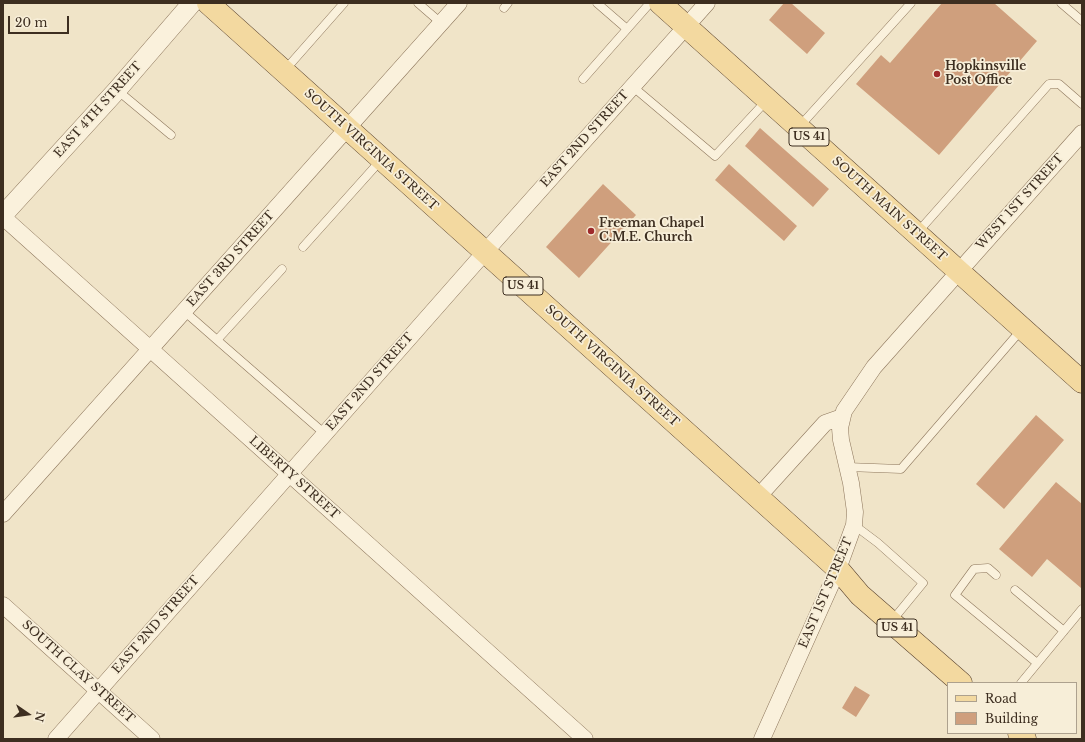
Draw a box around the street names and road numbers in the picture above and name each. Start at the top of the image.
street label: EAST 4TH STREET [51,59,145,161]
street label: SOUTH VIRGINIA STREET [301,86,441,214]
street label: EAST 2ND STREET [538,88,632,190]
road number: US 41 [789,128,829,146]
street label: WEST 1ST STREET [973,151,1067,253]
street label: SOUTH MAIN STREET [829,154,949,264]
street label: EAST 3RD STREET [184,208,278,310]
road number: US 41 [503,277,543,295]
street label: SOUTH VIRGINIA STREET [542,302,682,430]
street label: EAST 2ND STREET [324,330,416,434]
street label: LIBERTY STREET [246,434,342,522]
street label: EAST 1ST STREET [796,536,856,650]
street label: EAST 2ND STREET [110,573,202,677]
street label: SOUTH CLAY STREET [19,618,137,726]
road number: US 41 [877,619,917,637]

